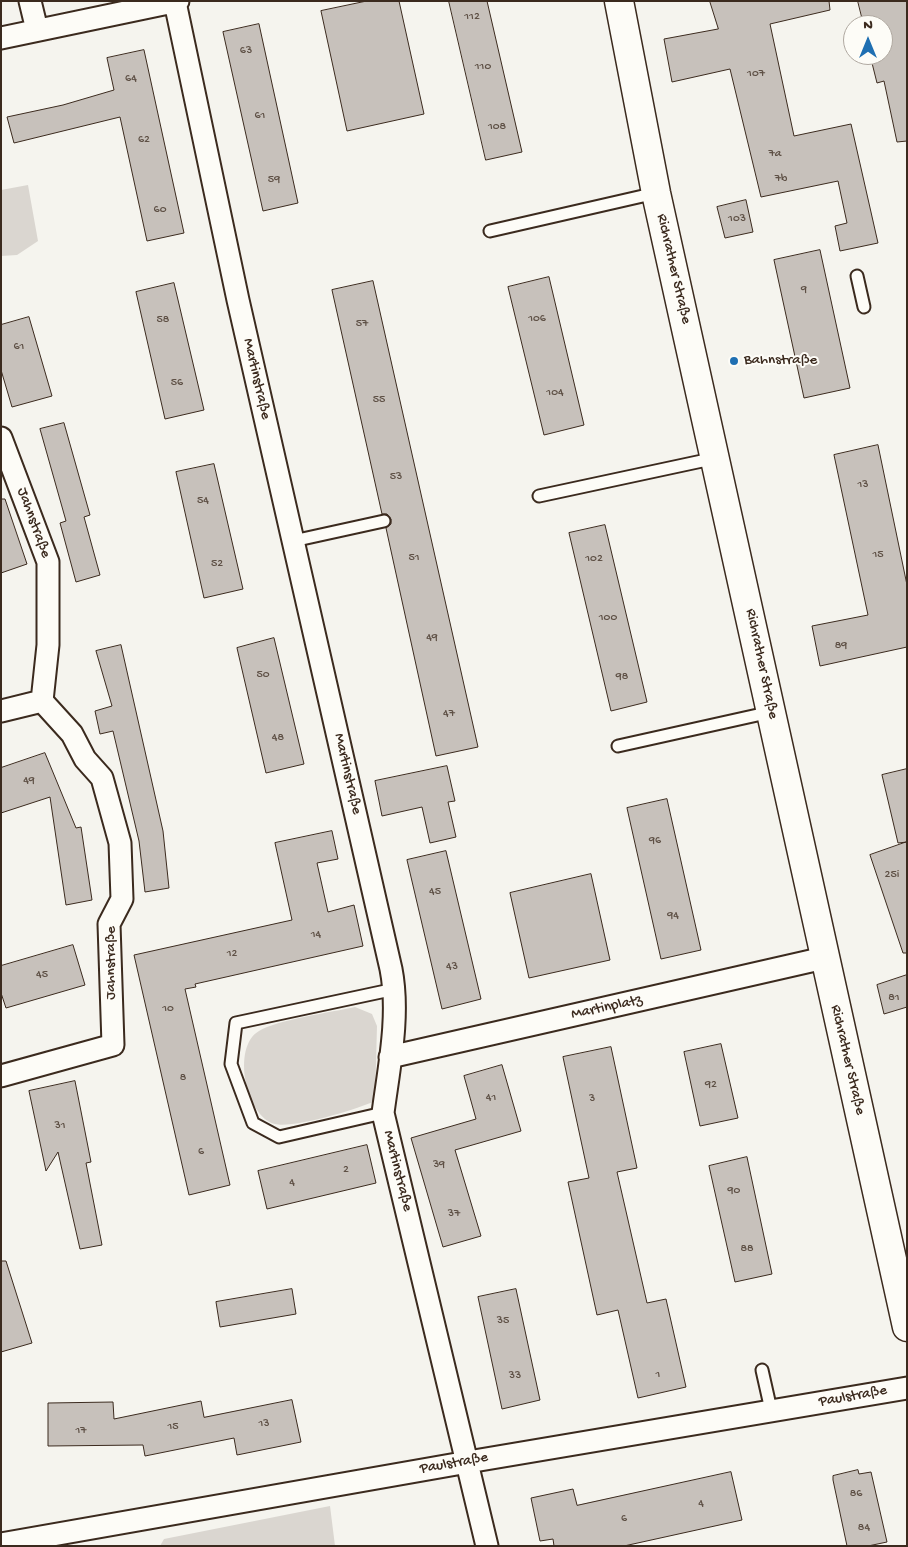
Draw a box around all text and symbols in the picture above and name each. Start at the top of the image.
house number: 112 [464,10,480,24]
north arrow [843,15,893,65]
text: N [863,17,873,34]
house number: 63 [240,44,252,58]
house number: 110 [475,60,491,74]
house number: 107 [747,67,765,81]
house number: 64 [125,72,137,86]
house number: 61 [255,109,265,123]
house number: 108 [488,120,506,134]
house number: 62 [138,133,150,147]
house number: 7a [769,147,781,161]
house number: 7b [775,172,787,186]
house number: 59 [268,173,280,187]
house number: 60 [154,203,166,217]
street label: Richrather Straße [652,212,694,326]
house number: 103 [728,212,746,226]
house number: 9 [801,283,807,297]
house number: 106 [528,312,546,326]
house number: 58 [157,313,169,327]
house number: 57 [356,317,368,331]
street label: Martinstraße [238,337,274,421]
house number: 61 [14,340,24,354]
place label: Bahnstraße [744,352,817,370]
marker: Bahnstraße [728,355,740,367]
house number: 56 [171,376,183,390]
house number: 104 [546,386,564,400]
house number: 55 [373,393,385,407]
house number: 53 [390,470,402,484]
house number: 13 [857,478,869,492]
street label: Jahnstraße [12,485,54,561]
house number: 54 [197,494,209,508]
house number: 15 [872,548,884,562]
house number: 51 [408,551,420,565]
house number: 102 [585,552,603,566]
house number: 52 [211,557,223,571]
street label: Richrather Straße [741,607,781,721]
house number: 100 [599,611,617,625]
house number: 49 [426,631,438,645]
house number: 89 [835,639,847,653]
house number: 50 [256,668,270,682]
house number: 98 [616,670,628,684]
house number: 47 [443,707,455,721]
house number: 48 [272,731,284,745]
street label: Martinstraße [329,732,365,816]
house number: 49 [23,774,35,788]
house number: 96 [649,834,661,848]
house number: 25i [885,868,899,882]
house number: 45 [429,885,441,899]
house number: 94 [667,909,679,923]
street label: Jahnstraße [103,926,121,1000]
house number: 14 [311,928,321,942]
house number: 12 [227,947,237,961]
house number: 43 [446,960,458,974]
house number: 45 [36,968,48,982]
house number: 81 [888,991,900,1005]
street label: Martinplatz [570,992,644,1024]
house number: 10 [162,1002,174,1016]
street label: Richrather Straße [826,1003,868,1117]
house number: 8 [180,1071,186,1085]
house number: 92 [705,1078,717,1092]
house number: 41 [486,1091,496,1105]
house number: 3 [589,1092,595,1106]
house number: 31 [54,1119,66,1133]
street label: Martinstraße [378,1129,416,1213]
house number: 6 [198,1145,204,1159]
house number: 39 [433,1158,445,1172]
house number: 2 [343,1163,349,1177]
house number: 4 [289,1176,295,1190]
house number: 90 [728,1184,740,1198]
house number: 37 [448,1207,460,1221]
house number: 88 [740,1242,754,1256]
house number: 35 [497,1314,509,1328]
house number: 1 [656,1368,660,1382]
house number: 33 [509,1369,521,1383]
street label: Paulstraße [817,1382,889,1412]
house number: 13 [258,1417,270,1431]
house number: 15 [167,1420,179,1434]
house number: 17 [75,1424,87,1438]
street label: Paulstraße [418,1449,490,1479]
house number: 86 [850,1487,862,1501]
house number: 4 [698,1497,704,1511]
house number: 6 [621,1512,627,1526]
house number: 84 [858,1521,870,1535]

